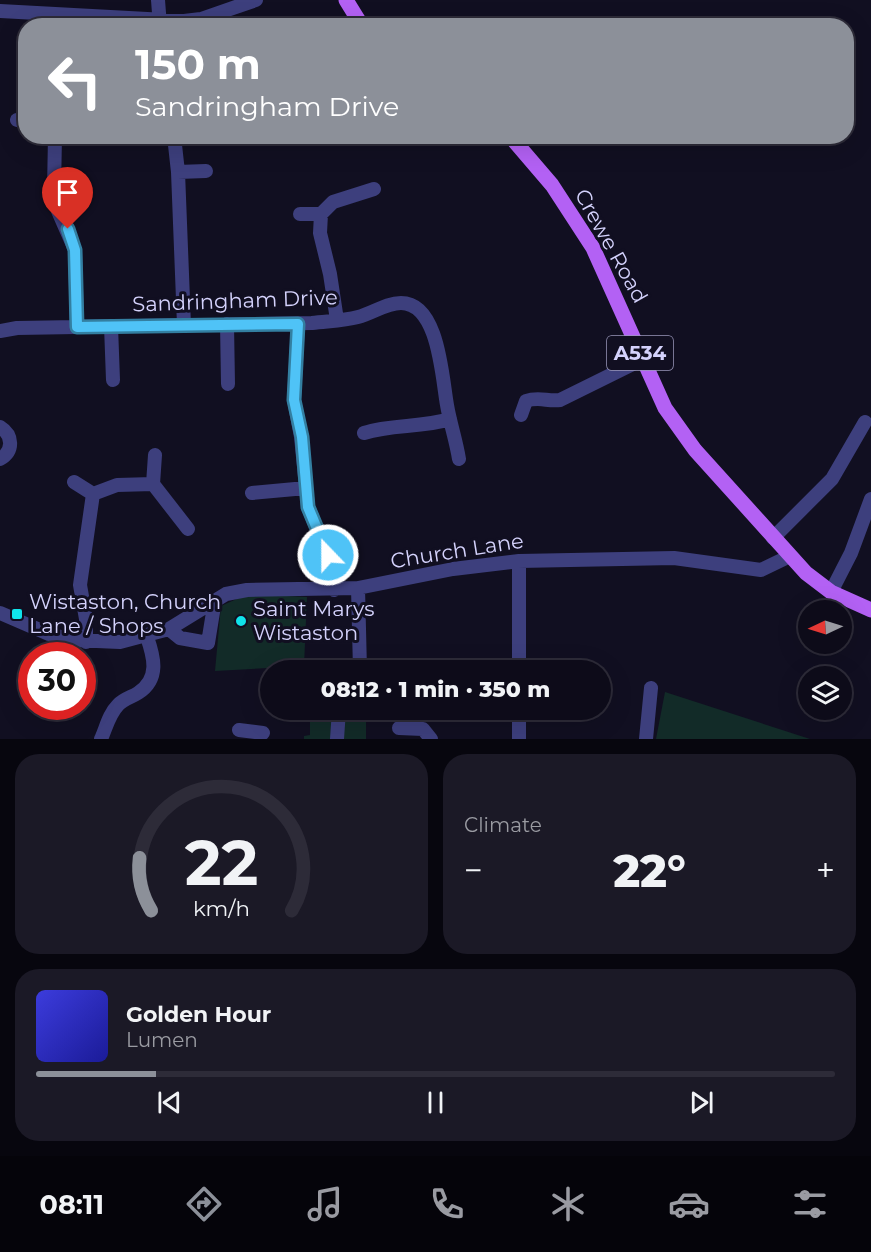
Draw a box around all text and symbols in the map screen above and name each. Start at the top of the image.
text: 150 m [135,38,261,90]
icon: left [36,42,114,120]
text: Sandringham Drive [135,90,399,123]
pin [42,167,93,229]
icon: arrive [51,176,84,209]
street label: Crewe Road [570,184,653,307]
street label: Sandringham Drive [132,284,338,317]
road number: A534 [607,336,673,370]
position arrow [296,523,360,587]
street label: Church Lane [389,528,525,573]
place label: Wistaston, Church Lane / Shops [29,589,221,638]
place label: Saint Marys Wistaston [253,596,374,645]
north arrow [798,600,852,654]
map controls [798,600,852,720]
marker: Wistaston, Church Lane / Shops [10,607,24,621]
marker: Saint Marys Wistaston [234,614,248,628]
speed limit sign: 30 [18,642,96,720]
button: layers [798,666,852,720]
text: 08:12 · 1 min · 350 m [321,676,550,703]
text: Climate [464,813,542,837]
text: 22 [185,825,258,901]
text: 22° [613,843,686,898]
text: − [464,850,483,890]
text: + [816,850,835,890]
text: km/h [193,895,250,921]
text: Golden Hour [126,1001,271,1028]
text: Lumen [126,1028,198,1052]
icon: previous [153,1086,186,1119]
icon: pause [419,1086,452,1119]
icon: next [685,1086,718,1119]
icon: directions [183,1183,225,1225]
icon: music [304,1183,346,1225]
icon: phone [426,1183,468,1225]
icon: climate [547,1183,589,1225]
icon: car [668,1183,710,1225]
icon: filters [789,1183,831,1225]
text: 08:11 [40,1188,104,1221]

